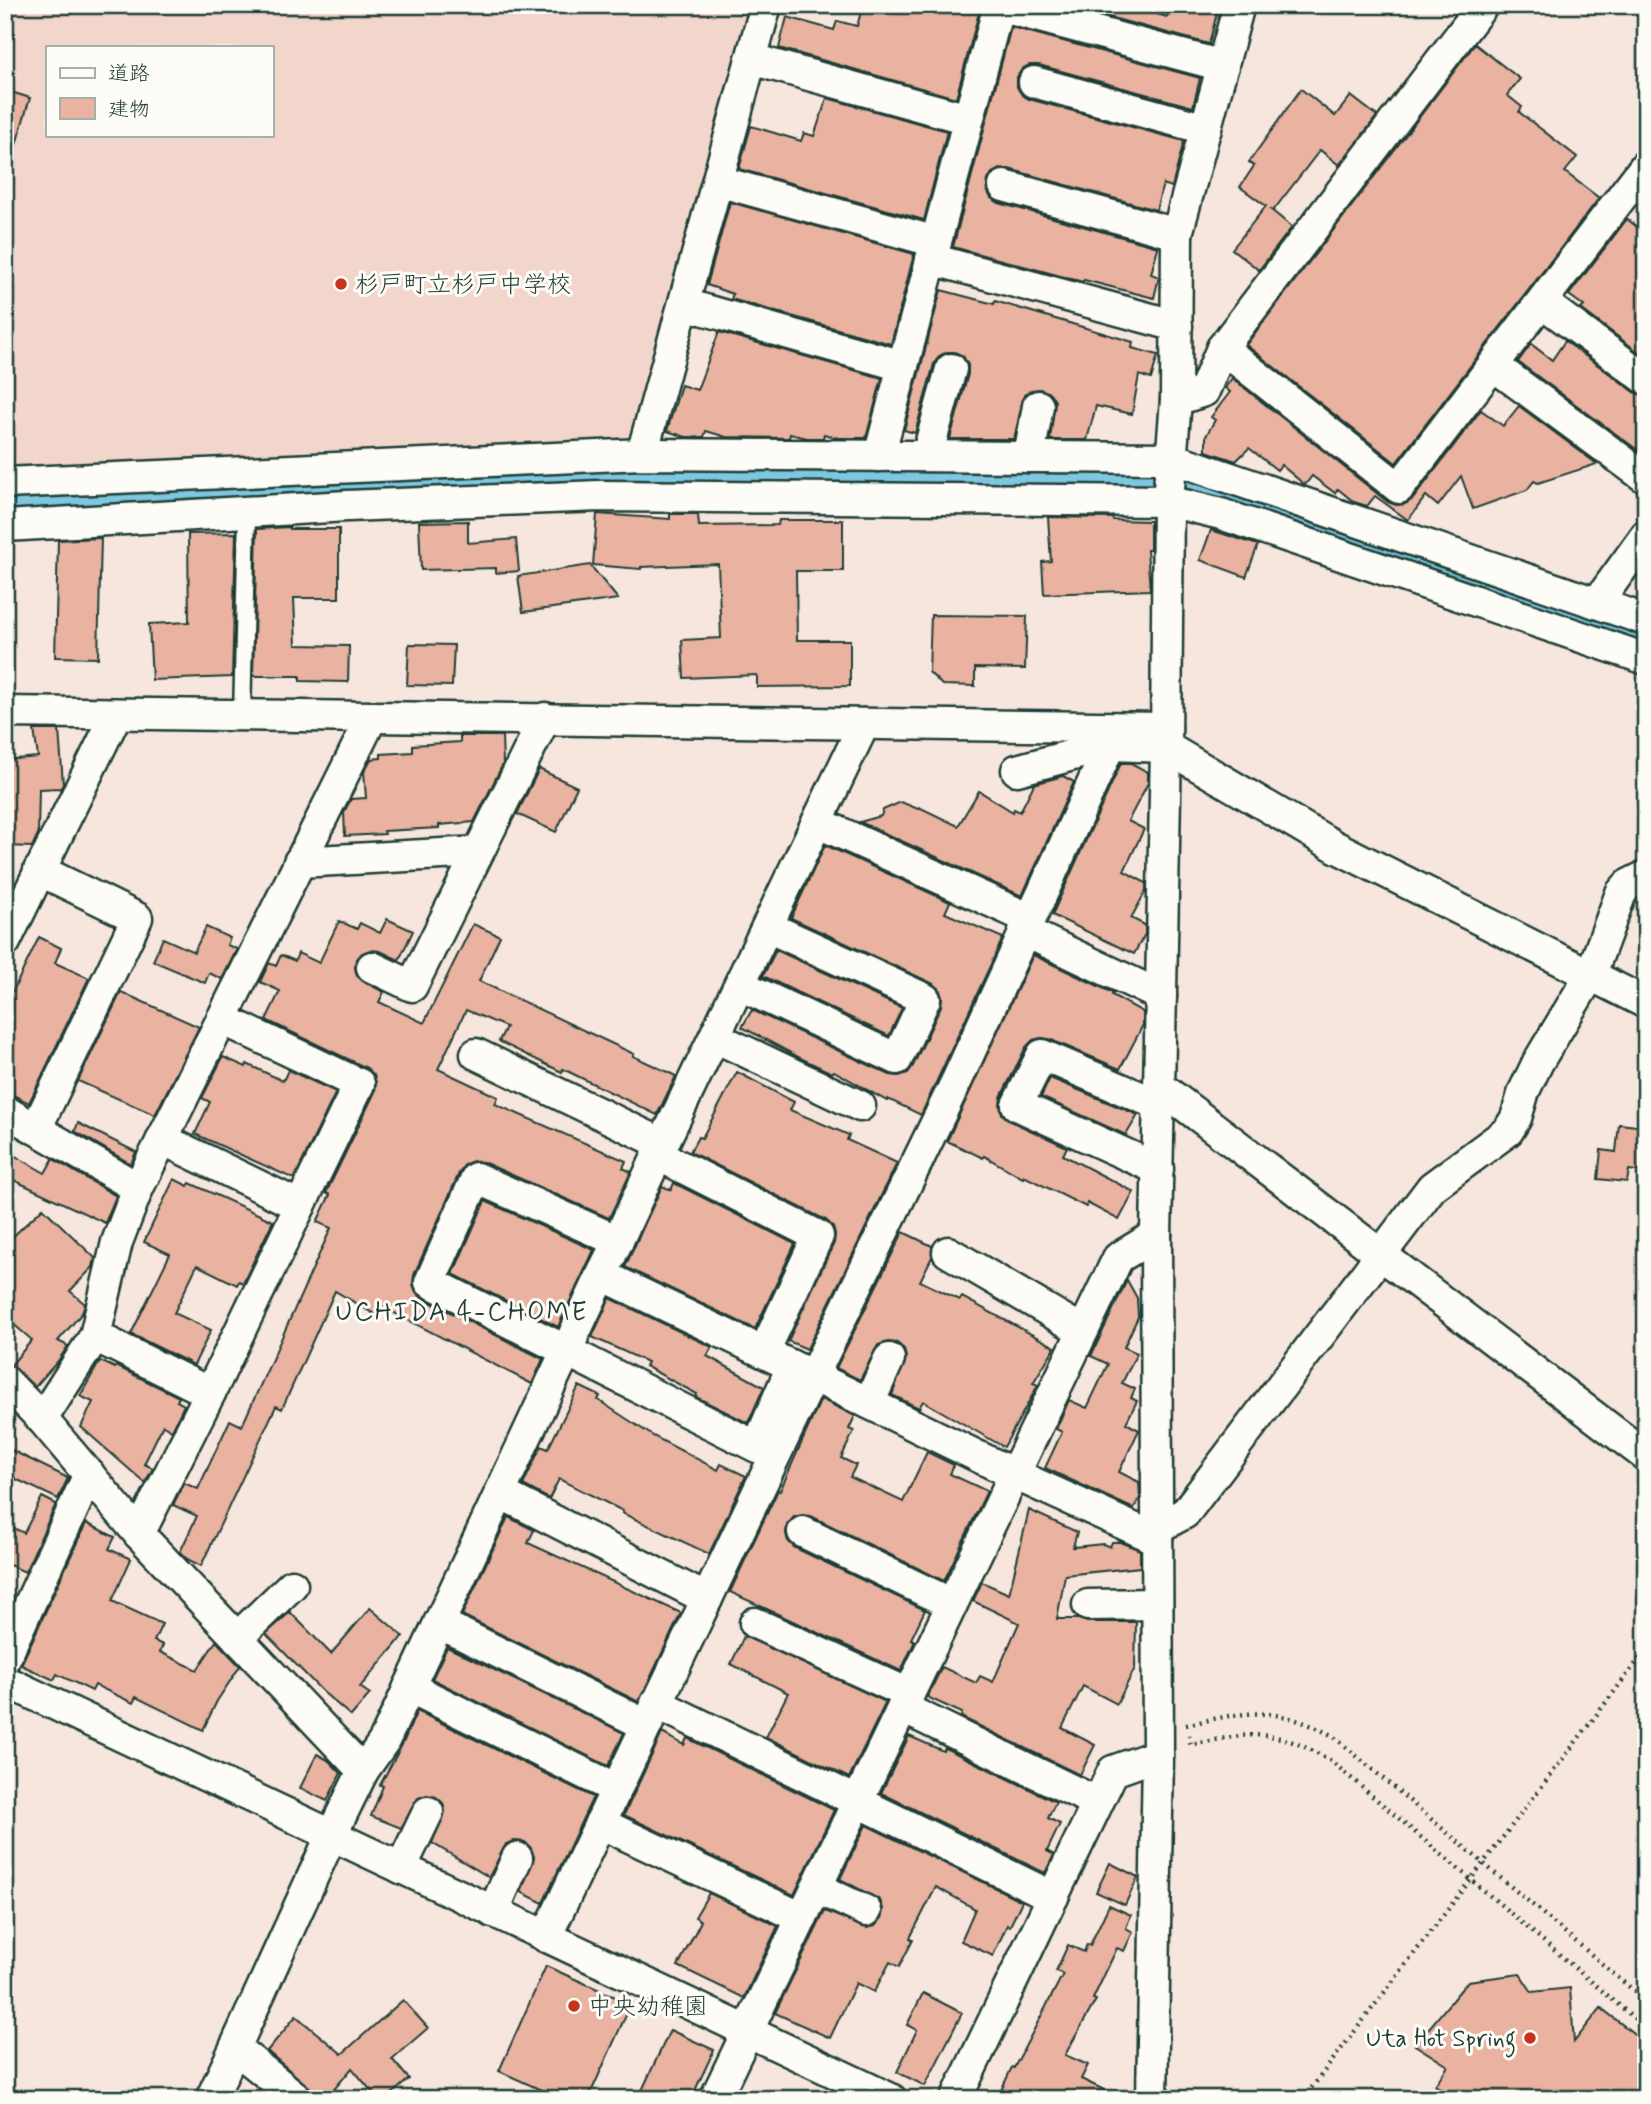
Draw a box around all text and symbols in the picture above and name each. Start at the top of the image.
legend [46,46,273,136]
text: 道路 [108,60,150,88]
text: 建物 [108,96,150,124]
place label: 杉戸町立杉戸中学校 [355,270,571,301]
marker: 杉戸町立杉戸中学校 [333,276,349,292]
district label: UCHIDA 4-CHOME [335,1296,589,1330]
place label: 中央幼稚園 [588,1992,708,2023]
marker: 中央幼稚園 [566,1998,582,2014]
place label: Uta Hot Spring [1366,2024,1516,2058]
marker: Uta Hot Spring [1522,2030,1538,2046]

